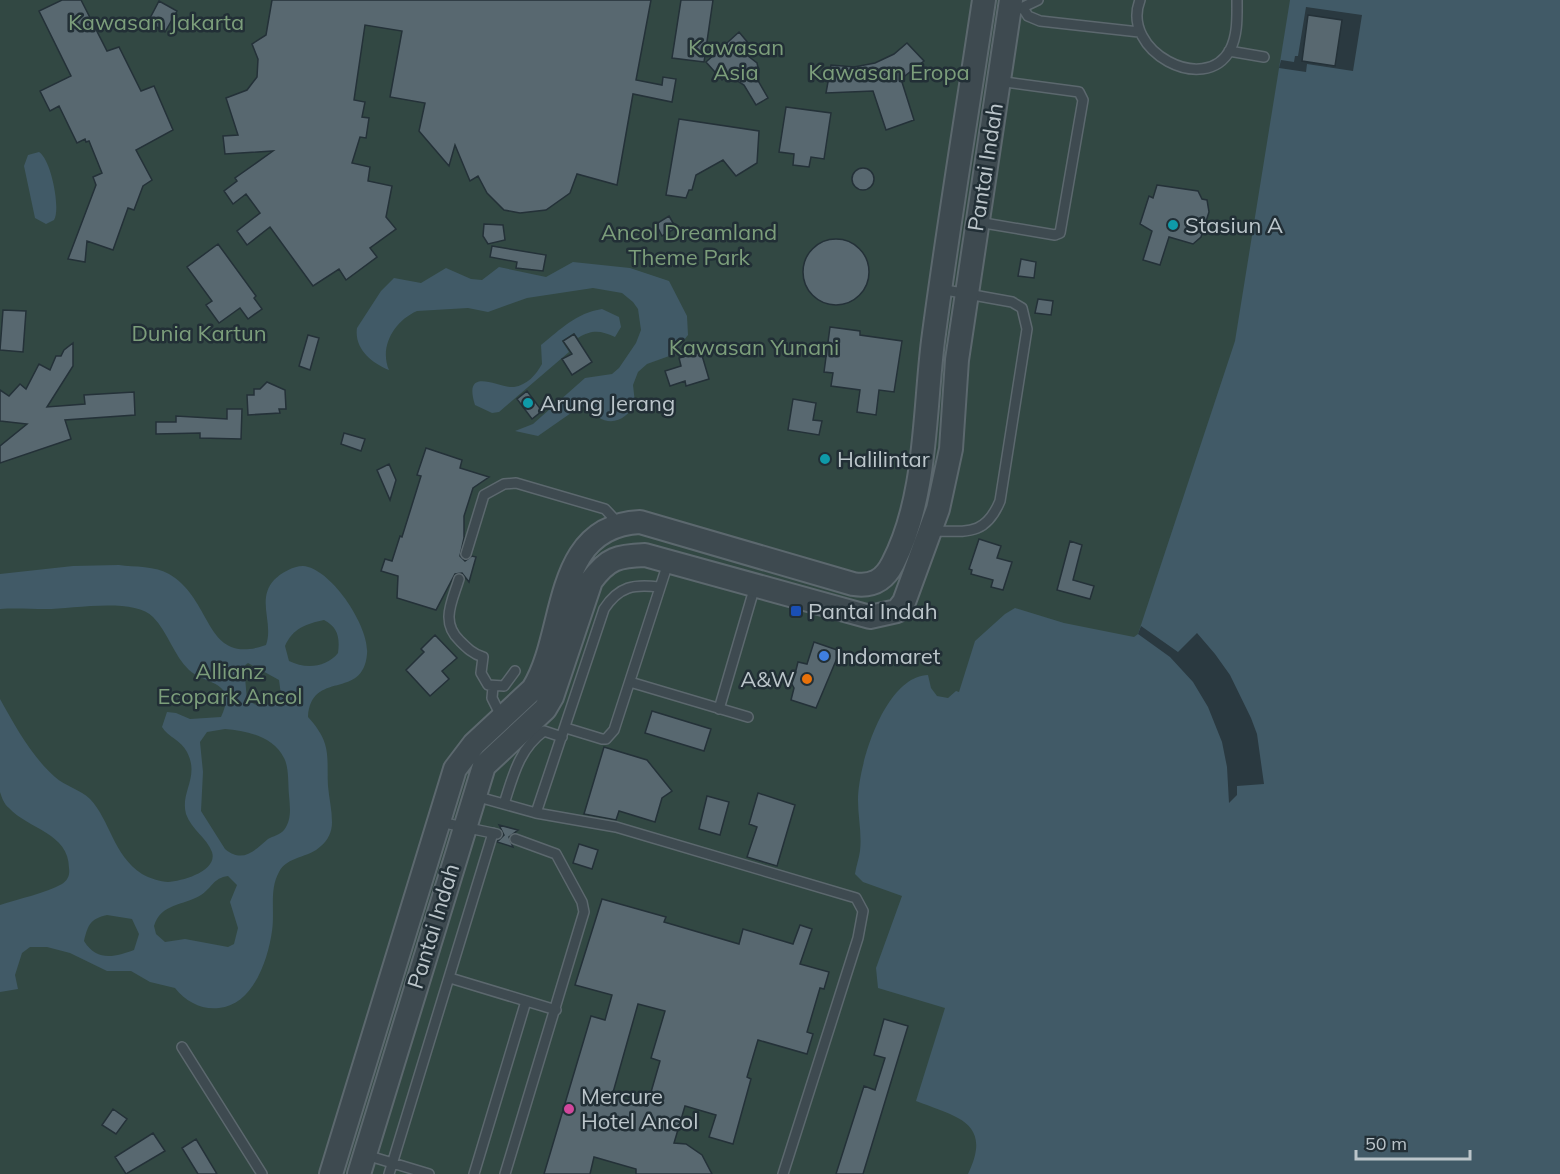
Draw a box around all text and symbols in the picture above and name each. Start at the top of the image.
park label: Kawasan Jakarta [68,8,244,36]
park label: Kawasan Asia [688,33,784,86]
park label: Kawasan Eropa [808,58,970,86]
street label: Pantai Indah [961,101,1009,233]
place label: Stasiun A [1185,211,1283,239]
park label: Ancol Dreamland Theme Park [601,218,777,271]
marker: Stasiun A [1166,218,1180,232]
park label: Dunia Kartun [131,319,267,347]
park label: Kawasan Yunani [669,333,839,361]
place label: Arung Jerang [540,389,675,417]
marker: Arung Jerang [521,396,535,410]
place label: Halilintar [837,445,930,473]
marker: Halilintar [818,452,832,466]
place label: Pantai Indah [808,597,938,625]
marker: Pantai Indah [789,604,803,618]
place label: Indomaret [836,642,941,670]
marker: Indomaret [817,649,831,663]
park label: Allianz Ecopark Ancol [157,657,303,710]
place label: A&W [740,665,795,693]
marker: A&W [800,672,814,686]
street label: Pantai Indah [401,860,465,992]
place label: Mercure Hotel Ancol [581,1082,698,1135]
marker: Mercure Hotel Ancol [562,1102,576,1116]
scale bar [1356,1123,1470,1161]
text: 50 m [1365,1132,1407,1155]

